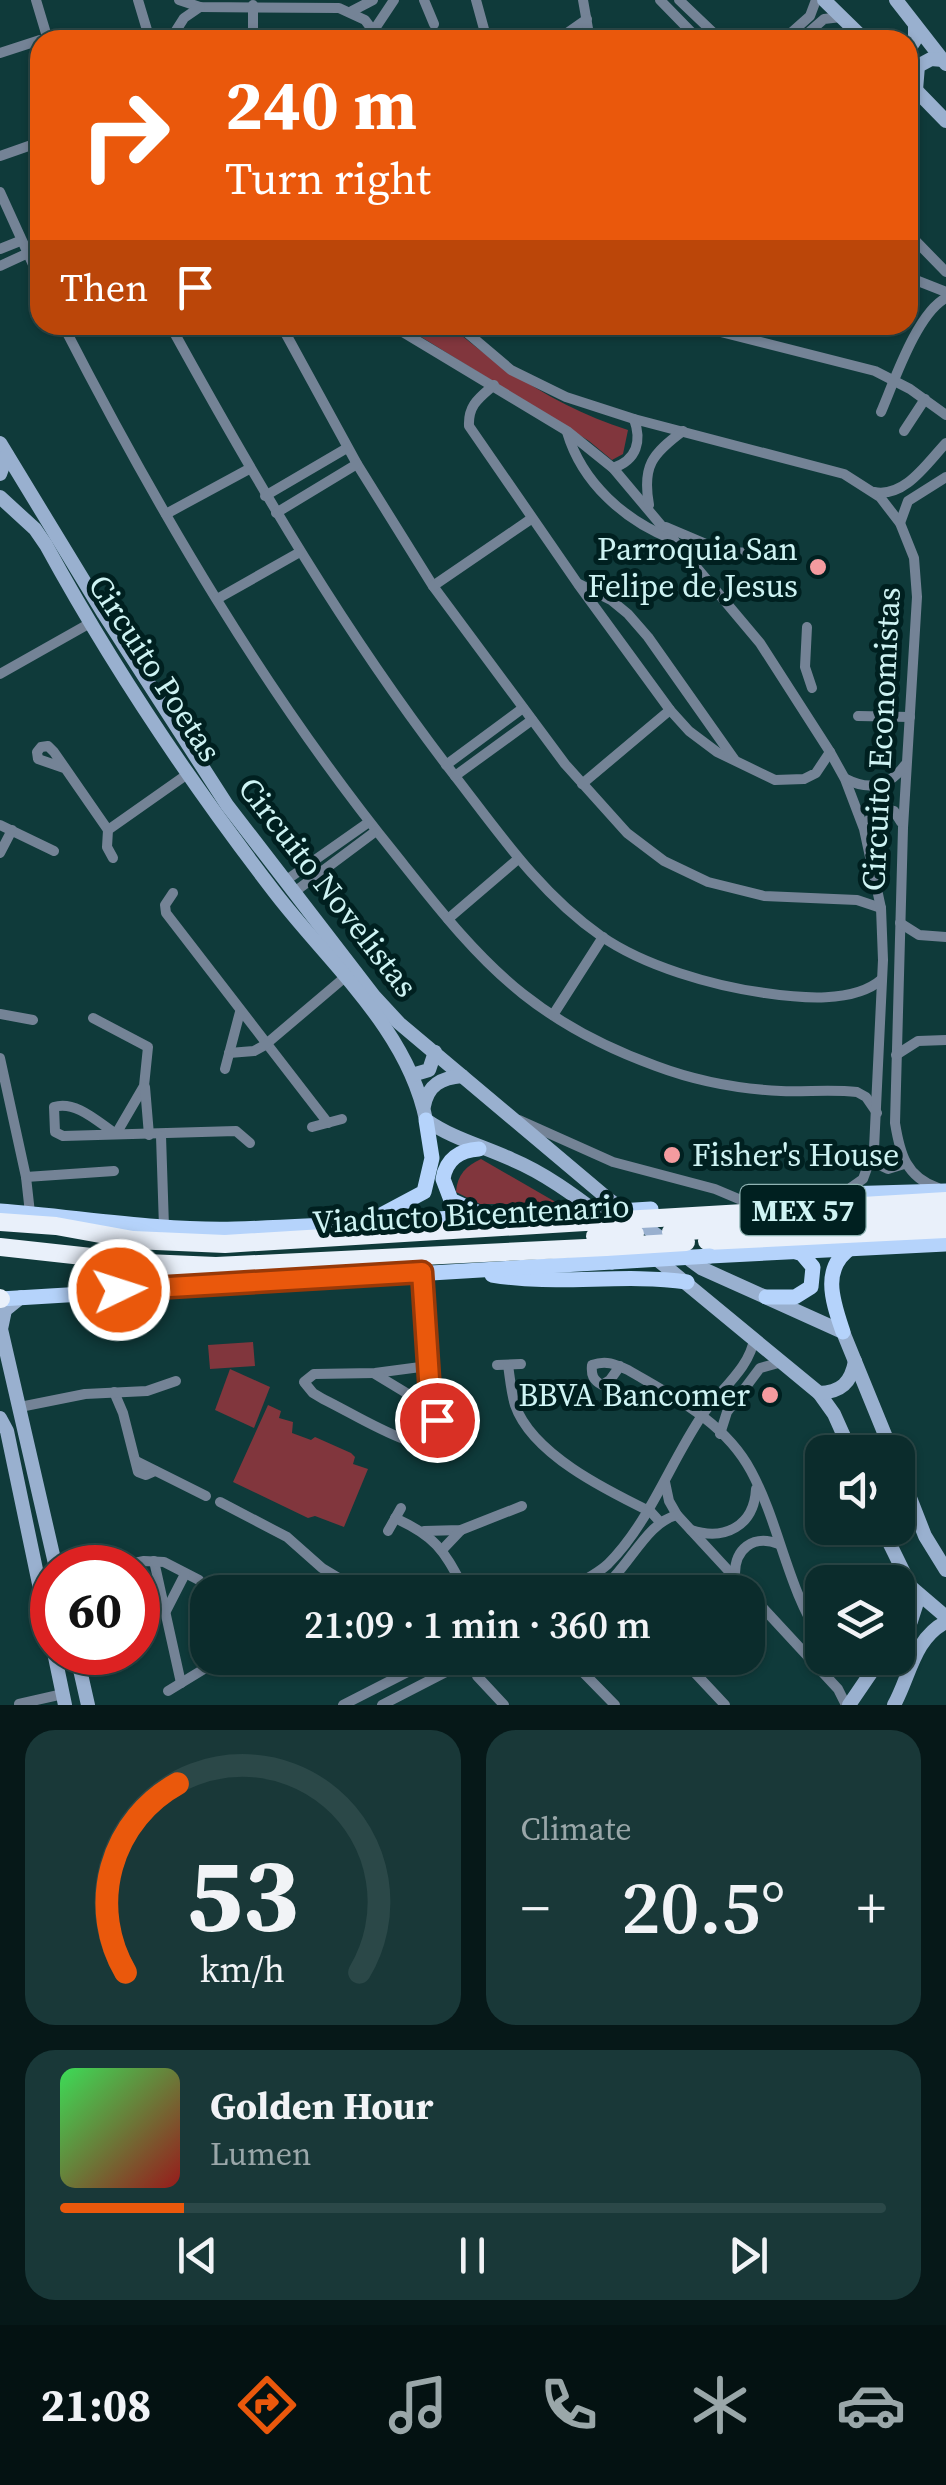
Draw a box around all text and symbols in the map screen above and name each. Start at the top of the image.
text: 240 m [225,56,417,152]
icon: right [60,70,190,200]
text: Turn right [225,147,431,209]
icon: arrive [168,260,223,315]
text: Then [60,262,148,314]
place label: Parroquia San Felipe de Jesus [588,527,798,608]
marker: Parroquia San Felipe de Jesus [807,556,829,578]
street label: Circuito Poetas [78,566,232,770]
street label: Circuito Economistas [851,586,911,892]
street label: Circuito Novelistas [228,768,428,1006]
place label: Fisher's House [692,1133,899,1177]
marker: Fisher's House [661,1144,683,1166]
street label: Viaducto Bicentenario [311,1184,631,1244]
road number: MEX 57 [740,1185,866,1235]
position arrow [67,1238,171,1342]
place label: BBVA Bancomer [518,1373,750,1417]
pin [395,1378,480,1463]
marker: BBVA Bancomer [759,1384,781,1406]
icon: arrive [410,1393,465,1448]
map controls [805,1435,915,1675]
button: sound [805,1435,915,1545]
speed limit sign: 60 [30,1545,160,1675]
button: layers [805,1565,915,1675]
text: 21:09 · 1 min · 360 m [304,1599,651,1651]
text: Climate [521,1807,632,1851]
text: 53 [186,1822,299,1965]
text: 20.5° [621,1855,785,1958]
text: − [521,1870,550,1945]
text: + [857,1870,886,1945]
text: km/h [200,1945,285,1994]
text: Golden Hour [210,2080,433,2132]
text: Lumen [210,2132,312,2176]
icon: previous [170,2228,225,2283]
icon: pause [445,2228,500,2283]
icon: next [721,2228,776,2283]
icon: directions [232,2370,302,2440]
icon: music [383,2370,453,2440]
icon: phone [534,2370,604,2440]
icon: climate [685,2370,755,2440]
icon: car [836,2370,906,2440]
text: 21:08 [40,2374,151,2436]

